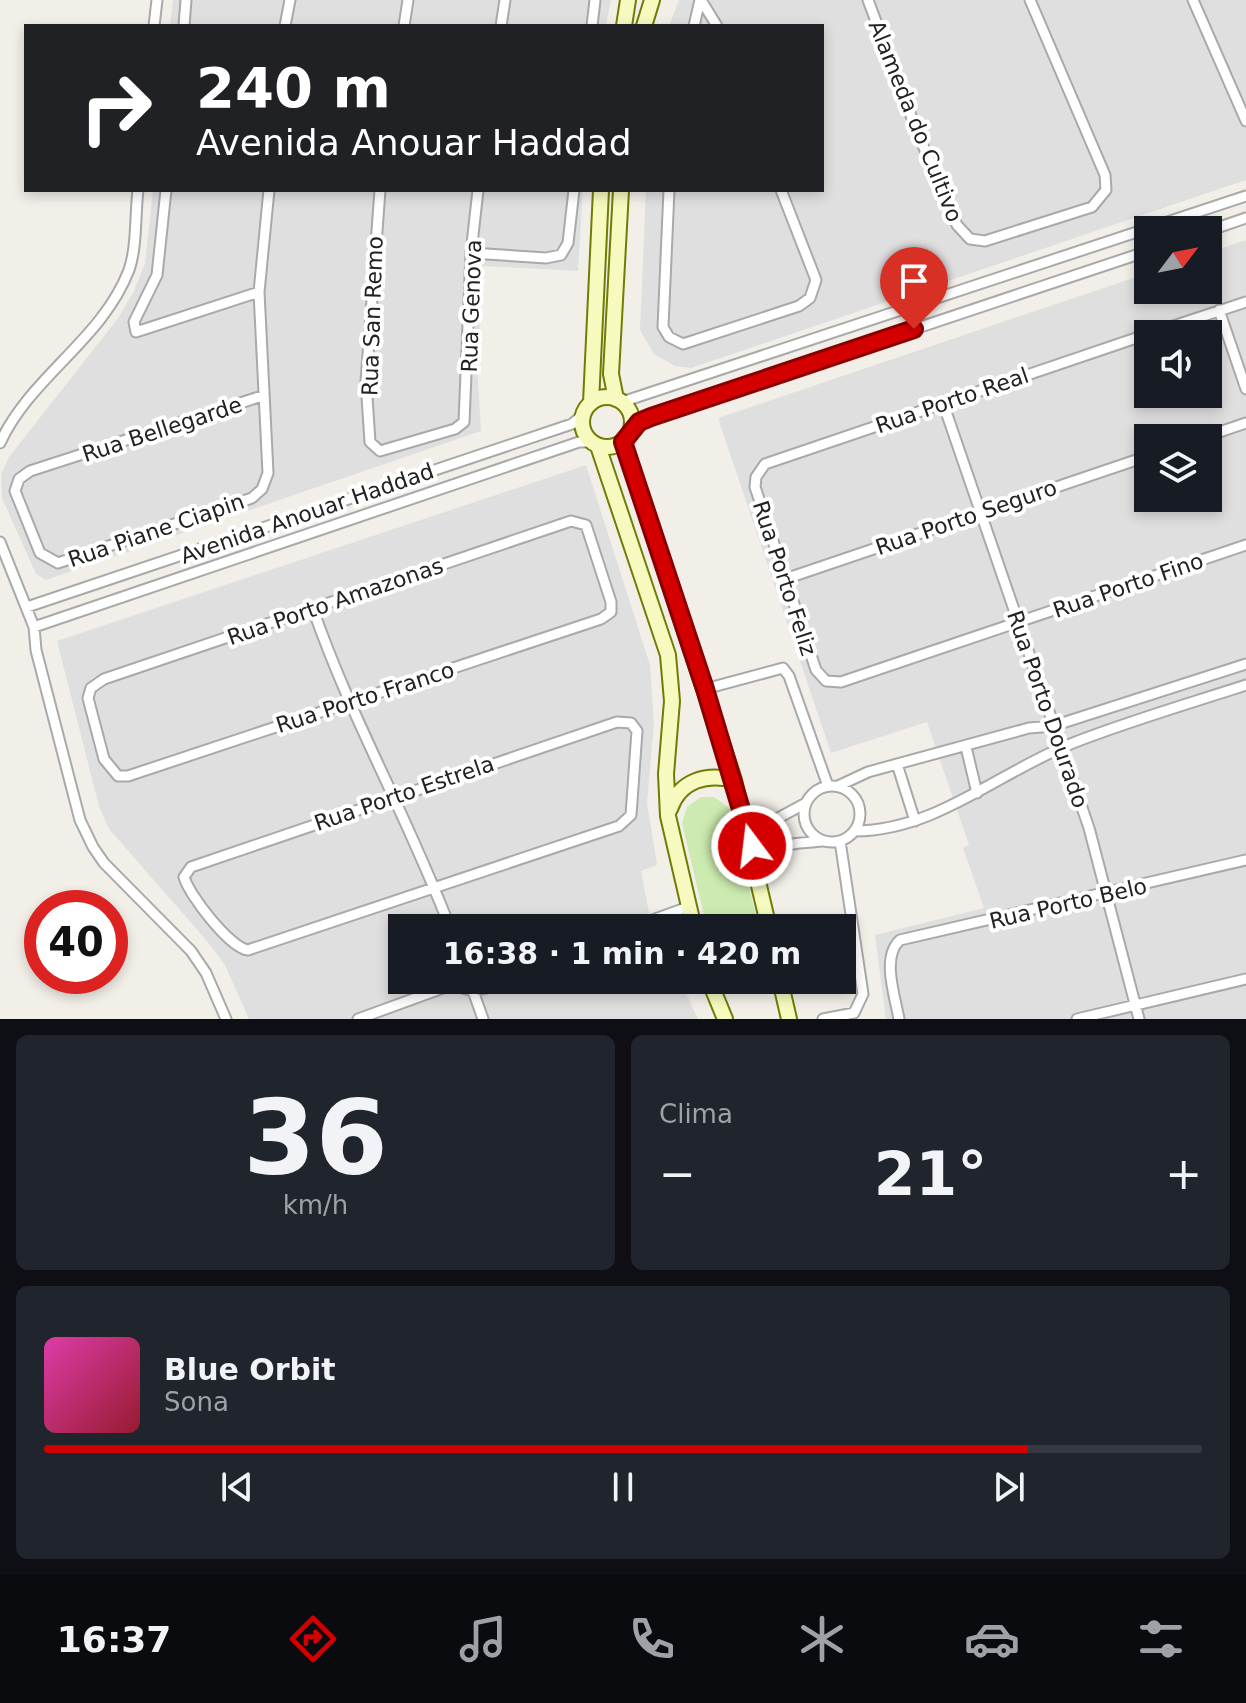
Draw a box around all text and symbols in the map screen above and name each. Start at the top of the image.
street label: Alameda do Cultivo [864,17,967,226]
text: 240 m [196,55,391,120]
icon: right [64,56,168,160]
text: Avenida Anouar Haddad [196,122,631,163]
north arrow [1134,216,1222,304]
map controls [1134,216,1222,512]
street label: Rua San Remo [357,236,388,396]
street label: Rua Genova [457,239,486,373]
pin [880,247,948,329]
icon: arrive [892,259,936,303]
button: sound [1134,320,1222,408]
street label: Rua Porto Real [872,363,1032,438]
street label: Rua Bellegarde [79,392,245,467]
button: layers [1134,424,1222,512]
street label: Avenida Anouar Haddad [177,458,437,569]
street label: Rua Porto Seguro [872,475,1060,560]
street label: Rua Piane Ciapin [65,489,247,572]
street label: Rua Porto Feliz [748,497,821,659]
street label: Rua Porto Fino [1050,548,1207,623]
street label: Rua Porto Amazonas [224,553,446,650]
street label: Rua Porto Dourado [1002,607,1093,811]
street label: Rua Porto Franco [273,657,457,738]
street label: Rua Porto Estrela [311,751,497,836]
position arrow [710,804,794,888]
street label: Rua Porto Belo [987,873,1149,934]
speed limit sign: 40 [24,890,128,994]
text: 16:38 · 1 min · 420 m [443,936,801,971]
text: 36 [243,1077,388,1199]
text: Clima [659,1099,733,1129]
text: 21° [874,1139,987,1209]
text: − [659,1148,696,1199]
text: + [1165,1148,1202,1199]
text: km/h [283,1190,348,1220]
text: Blue Orbit [164,1352,336,1387]
text: Sona [164,1387,229,1417]
icon: previous [215,1465,259,1509]
icon: pause [601,1465,645,1509]
icon: next [987,1465,1031,1509]
icon: directions [285,1611,341,1667]
icon: music [455,1611,511,1667]
icon: phone [624,1611,680,1667]
icon: climate [794,1611,850,1667]
icon: car [964,1611,1020,1667]
icon: filters [1133,1611,1189,1667]
text: 16:37 [57,1619,171,1660]

